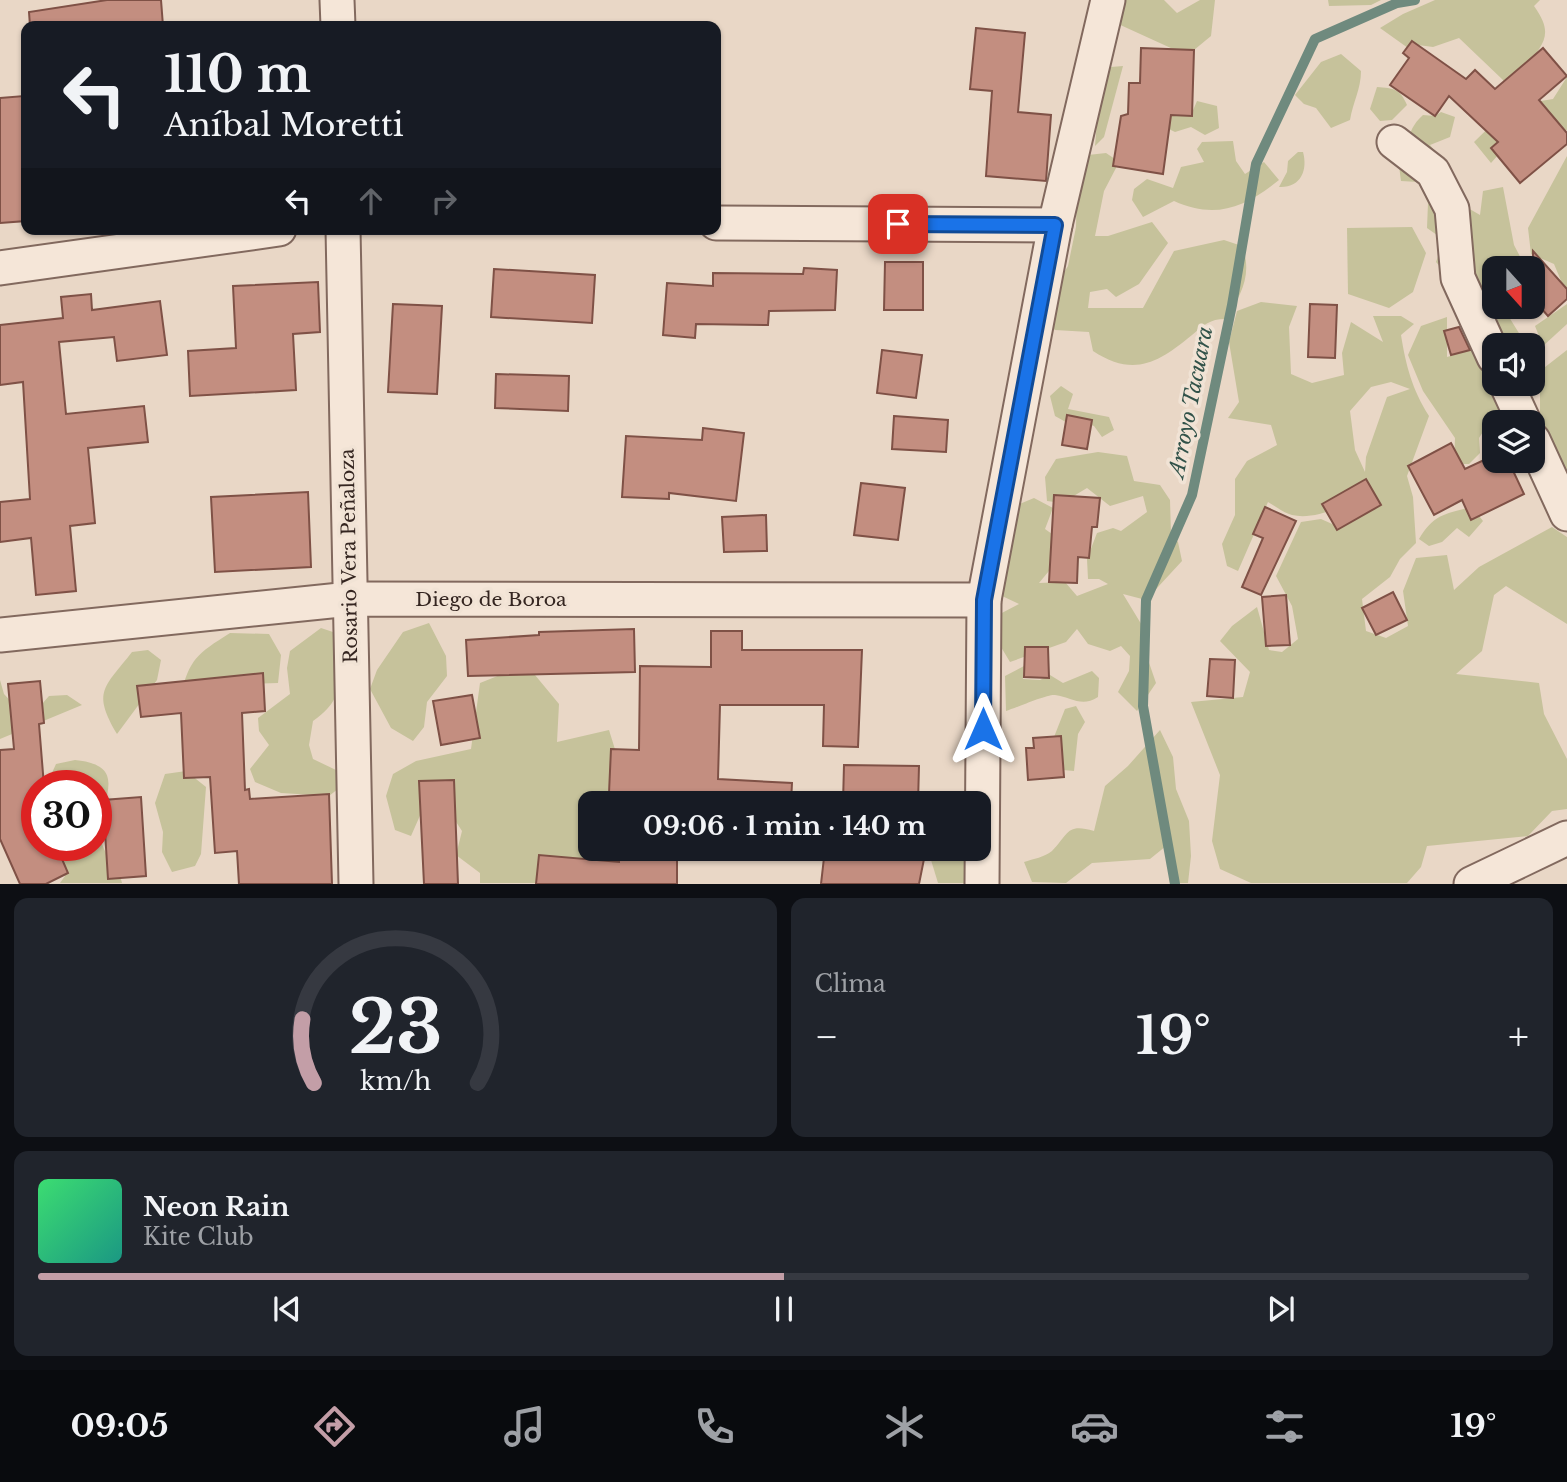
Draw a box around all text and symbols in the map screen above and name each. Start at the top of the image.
text: 110 m [164,44,311,105]
icon: left [49,49,140,140]
text: Aníbal Moretti [164,105,404,145]
icon: left [279,182,317,220]
icon: ahead [352,182,390,220]
icon: right [425,182,463,220]
pin [868,194,928,254]
icon: arrive [879,205,917,243]
north arrow [1482,256,1545,318]
map controls [1482,256,1545,473]
water label: Arroyo Tacuara [1163,324,1218,483]
button: sound [1482,333,1545,396]
button: layers [1482,410,1545,473]
street label: Rosario Vera Peñaloza [336,448,362,663]
street label: Diego de Boroa [415,588,567,611]
position arrow [946,692,1020,766]
speed limit sign: 30 [21,770,112,861]
text: 09:06 · 1 min · 140 m [643,810,926,842]
text: Clima [815,970,886,998]
text: 23 [348,983,442,1074]
text: 19° [1136,1004,1211,1068]
text: − [815,1013,839,1060]
text: + [1508,1013,1529,1060]
text: km/h [360,1066,431,1097]
text: Neon Rain [143,1191,289,1223]
text: Kite Club [143,1223,254,1251]
icon: previous [268,1290,306,1328]
icon: pause [765,1290,803,1328]
icon: next [1262,1290,1300,1328]
icon: directions [310,1402,359,1451]
icon: music [500,1402,549,1451]
icon: phone [690,1402,739,1451]
icon: climate [880,1402,929,1451]
icon: car [1070,1402,1119,1451]
icon: filters [1260,1402,1309,1451]
text: 09:05 [71,1406,169,1446]
text: 19° [1450,1406,1496,1446]

